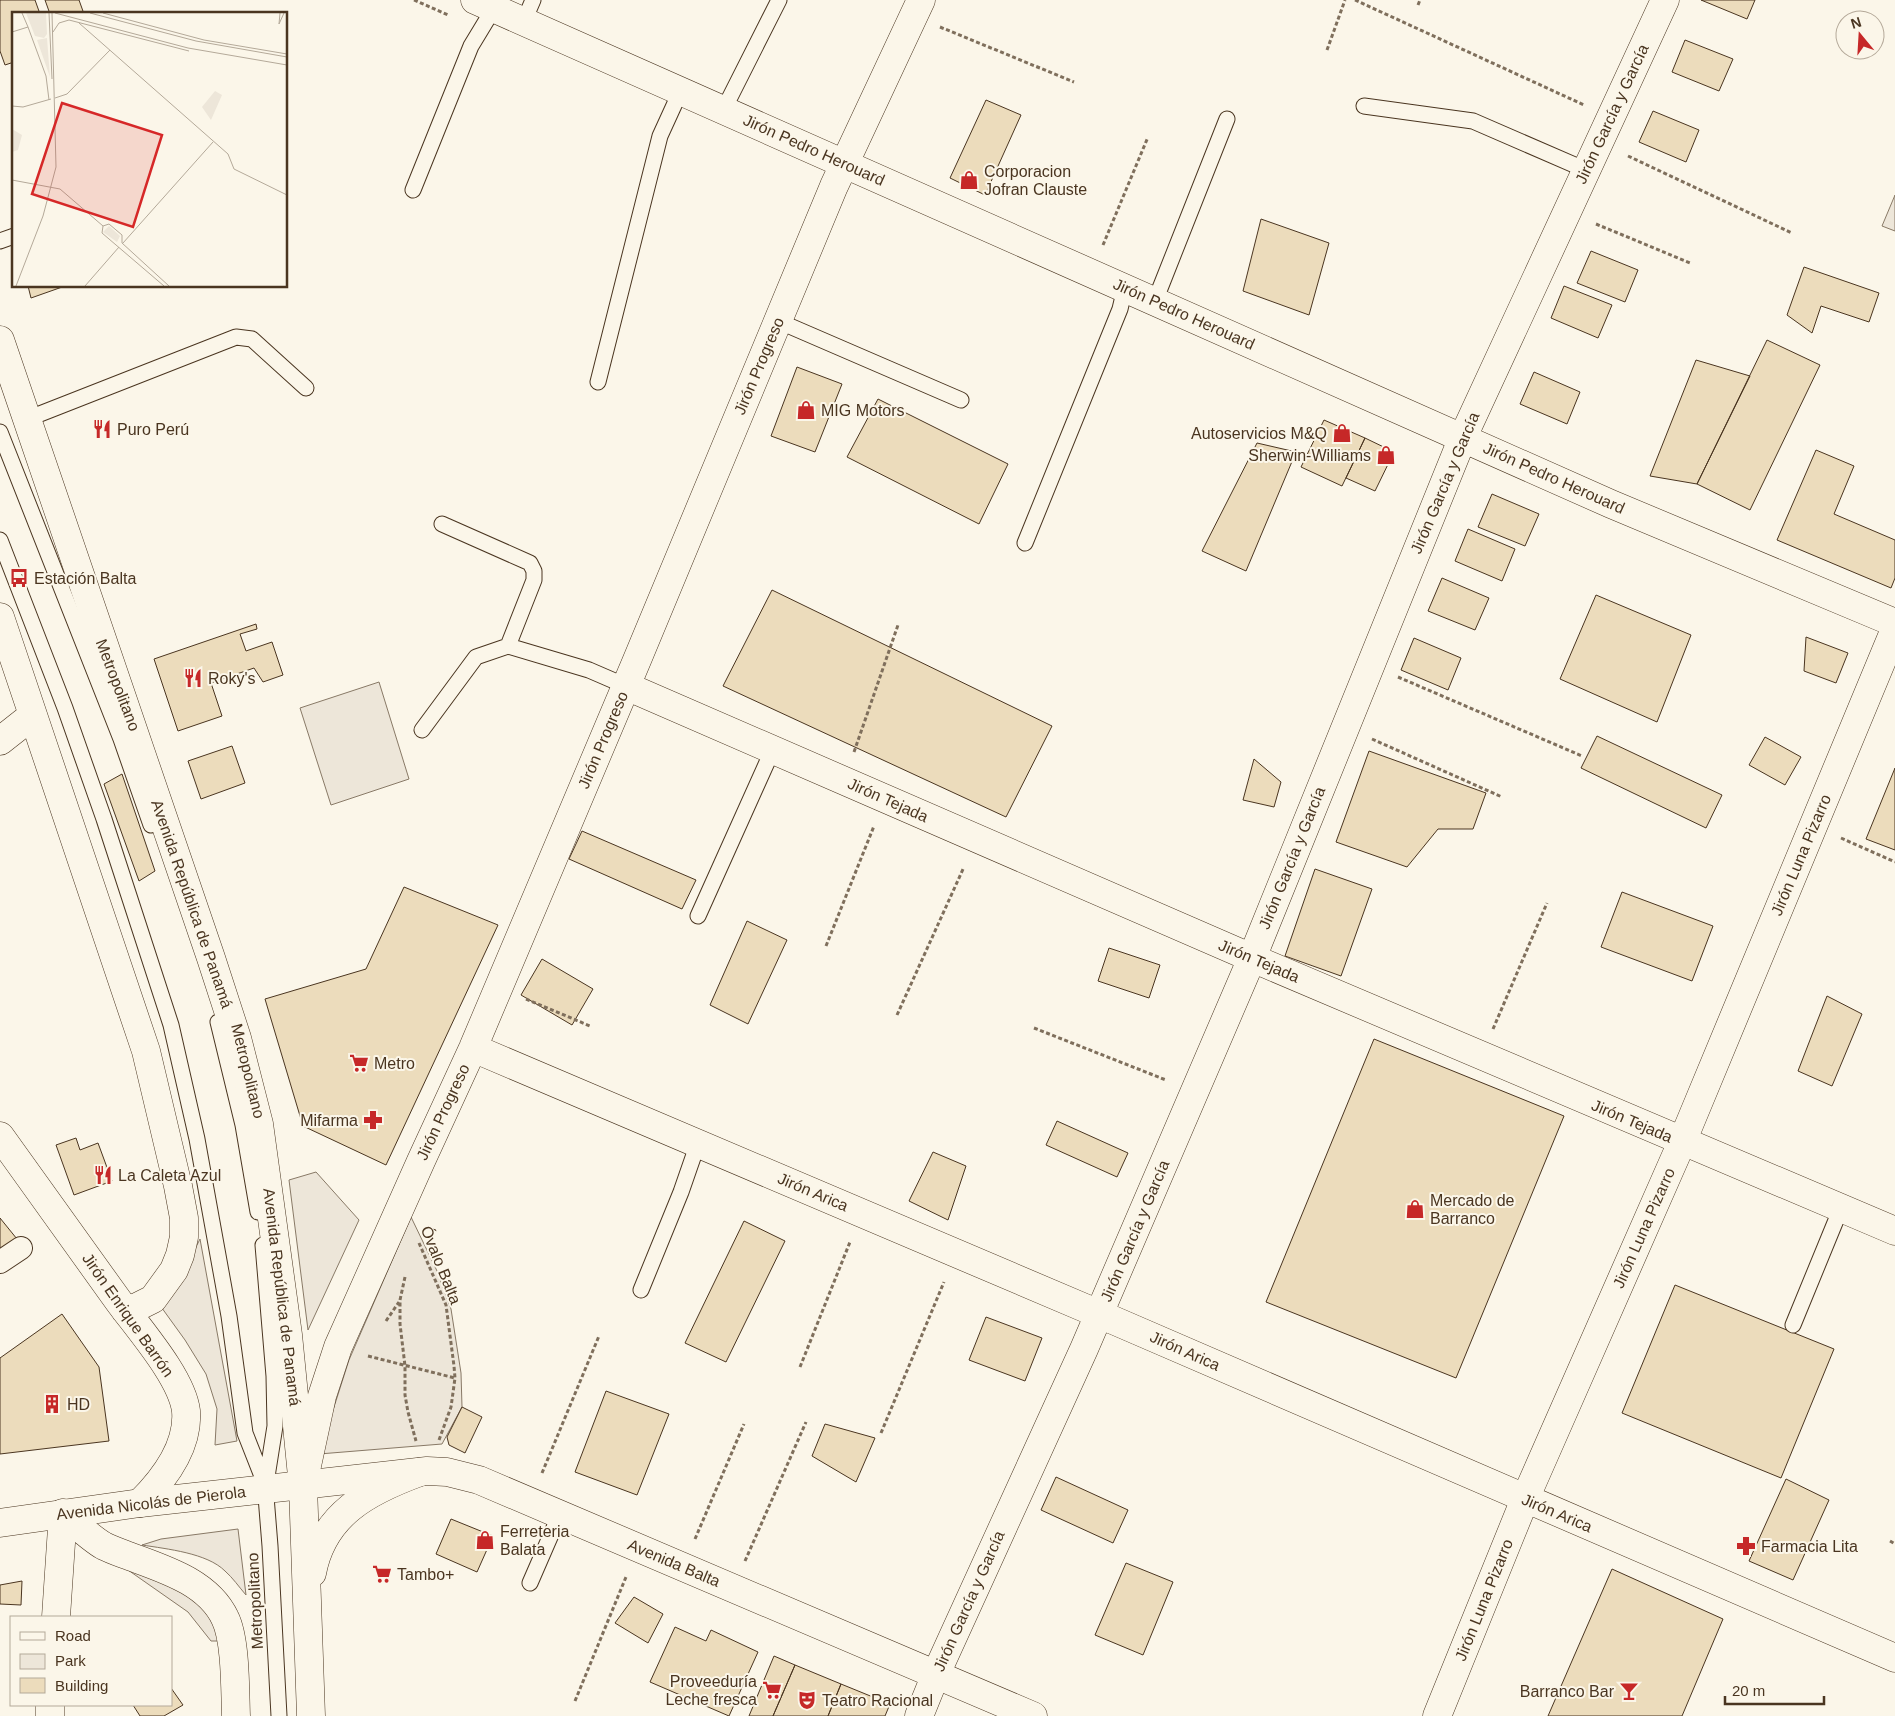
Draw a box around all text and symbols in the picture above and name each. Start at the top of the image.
north arrow [1835,10,1885,60]
inset map [12,12,288,288]
text: N [1849,13,1863,32]
street label: Jirón García y García [1572,41,1652,186]
street label: Jirón Pedro Herouard [741,111,887,189]
place label: Corporacion Jofran Clauste [984,163,1087,198]
shop icon: Corporacion Jofran Clauste [958,169,980,191]
street label: Jirón Pedro Herouard [1111,275,1257,353]
street label: Jirón Progreso [731,315,787,417]
shop icon: MIG Motors [795,399,817,421]
place label: MIG Motors [821,402,905,419]
street label: Jirón García y García [1407,410,1483,556]
restaurant icon: Puro Perú [91,418,113,440]
place label: Puro Perú [117,421,189,438]
shop icon: Autoservicios M&Q [1331,422,1353,444]
place label: Autoservicios M&Q [1191,425,1327,442]
street label: Jirón Pedro Herouard [1481,439,1627,517]
shop icon: Sherwin-Williams [1375,444,1397,466]
place label: Sherwin-Williams [1248,447,1371,464]
bus stop icon: Estación Balta [8,567,30,589]
place label: Estación Balta [34,570,136,587]
street label: Metropolitano [93,637,143,733]
restaurant icon: Roky's [182,667,204,689]
place label: Roky's [208,670,256,687]
street label: Jirón Progreso [575,689,631,791]
street label: Jirón Tejada [845,775,931,825]
street label: Jirón García y García [1256,784,1328,932]
street label: Jirón Luna Pizarro [1768,792,1834,918]
street label: Avenida República de Panamá [148,797,236,1011]
street label: Jirón Tejada [1216,936,1302,986]
street label: Metropolitano [228,1022,268,1120]
supermarket icon: Metro [348,1052,370,1074]
place label: Metro [374,1055,415,1072]
street label: Jirón Progreso [413,1061,473,1163]
street label: Jirón Tejada [1589,1096,1675,1146]
pharmacy icon: Mifarma [362,1109,384,1131]
place label: Mifarma [300,1112,358,1129]
street label: Jirón García y García [1097,1158,1173,1304]
restaurant icon: La Caleta Azul [92,1164,114,1186]
street label: Jirón Luna Pizarro [1610,1165,1678,1291]
place label: La Caleta Azul [118,1167,221,1184]
street label: Jirón Arica [775,1170,851,1214]
street label: Avenida República de Panamá [260,1187,304,1407]
place label: Mercado de Barranco [1430,1192,1515,1227]
shop icon: Mercado de Barranco [1404,1198,1426,1220]
street label: Óvalo Balta [418,1223,465,1307]
street label: Jirón Enrique Barrón [79,1250,177,1380]
street label: Jirón Arica [1147,1328,1223,1374]
building icon: HD [41,1393,63,1415]
place label: HD [67,1396,90,1413]
street label: Avenida Nicolás de Pierola [55,1483,247,1523]
street label: Jirón Arica [1519,1491,1595,1535]
place label: Ferreteria Balata [500,1523,569,1558]
street label: Jirón García y García [930,1528,1008,1674]
shop icon: Ferreteria Balata [474,1529,496,1551]
pharmacy icon: Farmacia Lita [1735,1535,1757,1557]
street label: Avenida Balta [625,1536,723,1590]
street label: Jirón Luna Pizarro [1452,1537,1516,1663]
place label: Farmacia Lita [1761,1538,1858,1555]
street label: Metropolitano [244,1552,266,1650]
supermarket icon: Tambo+ [371,1563,393,1585]
place label: Tambo+ [397,1566,454,1583]
legend [10,1616,172,1706]
text: Road [55,1627,91,1644]
text: Park [55,1652,86,1669]
place label: Proveeduría Leche fresca [665,1673,757,1708]
scale bar [1725,1674,1824,1706]
text: Building [55,1677,108,1694]
supermarket icon: Proveeduría Leche fresca [761,1679,783,1701]
bar icon: Barranco Bar [1618,1680,1640,1702]
text: 20 m [1732,1682,1765,1699]
place label: Barranco Bar [1520,1683,1615,1700]
theatre icon: Teatro Racional [796,1689,818,1711]
place label: Teatro Racional [822,1692,933,1709]

